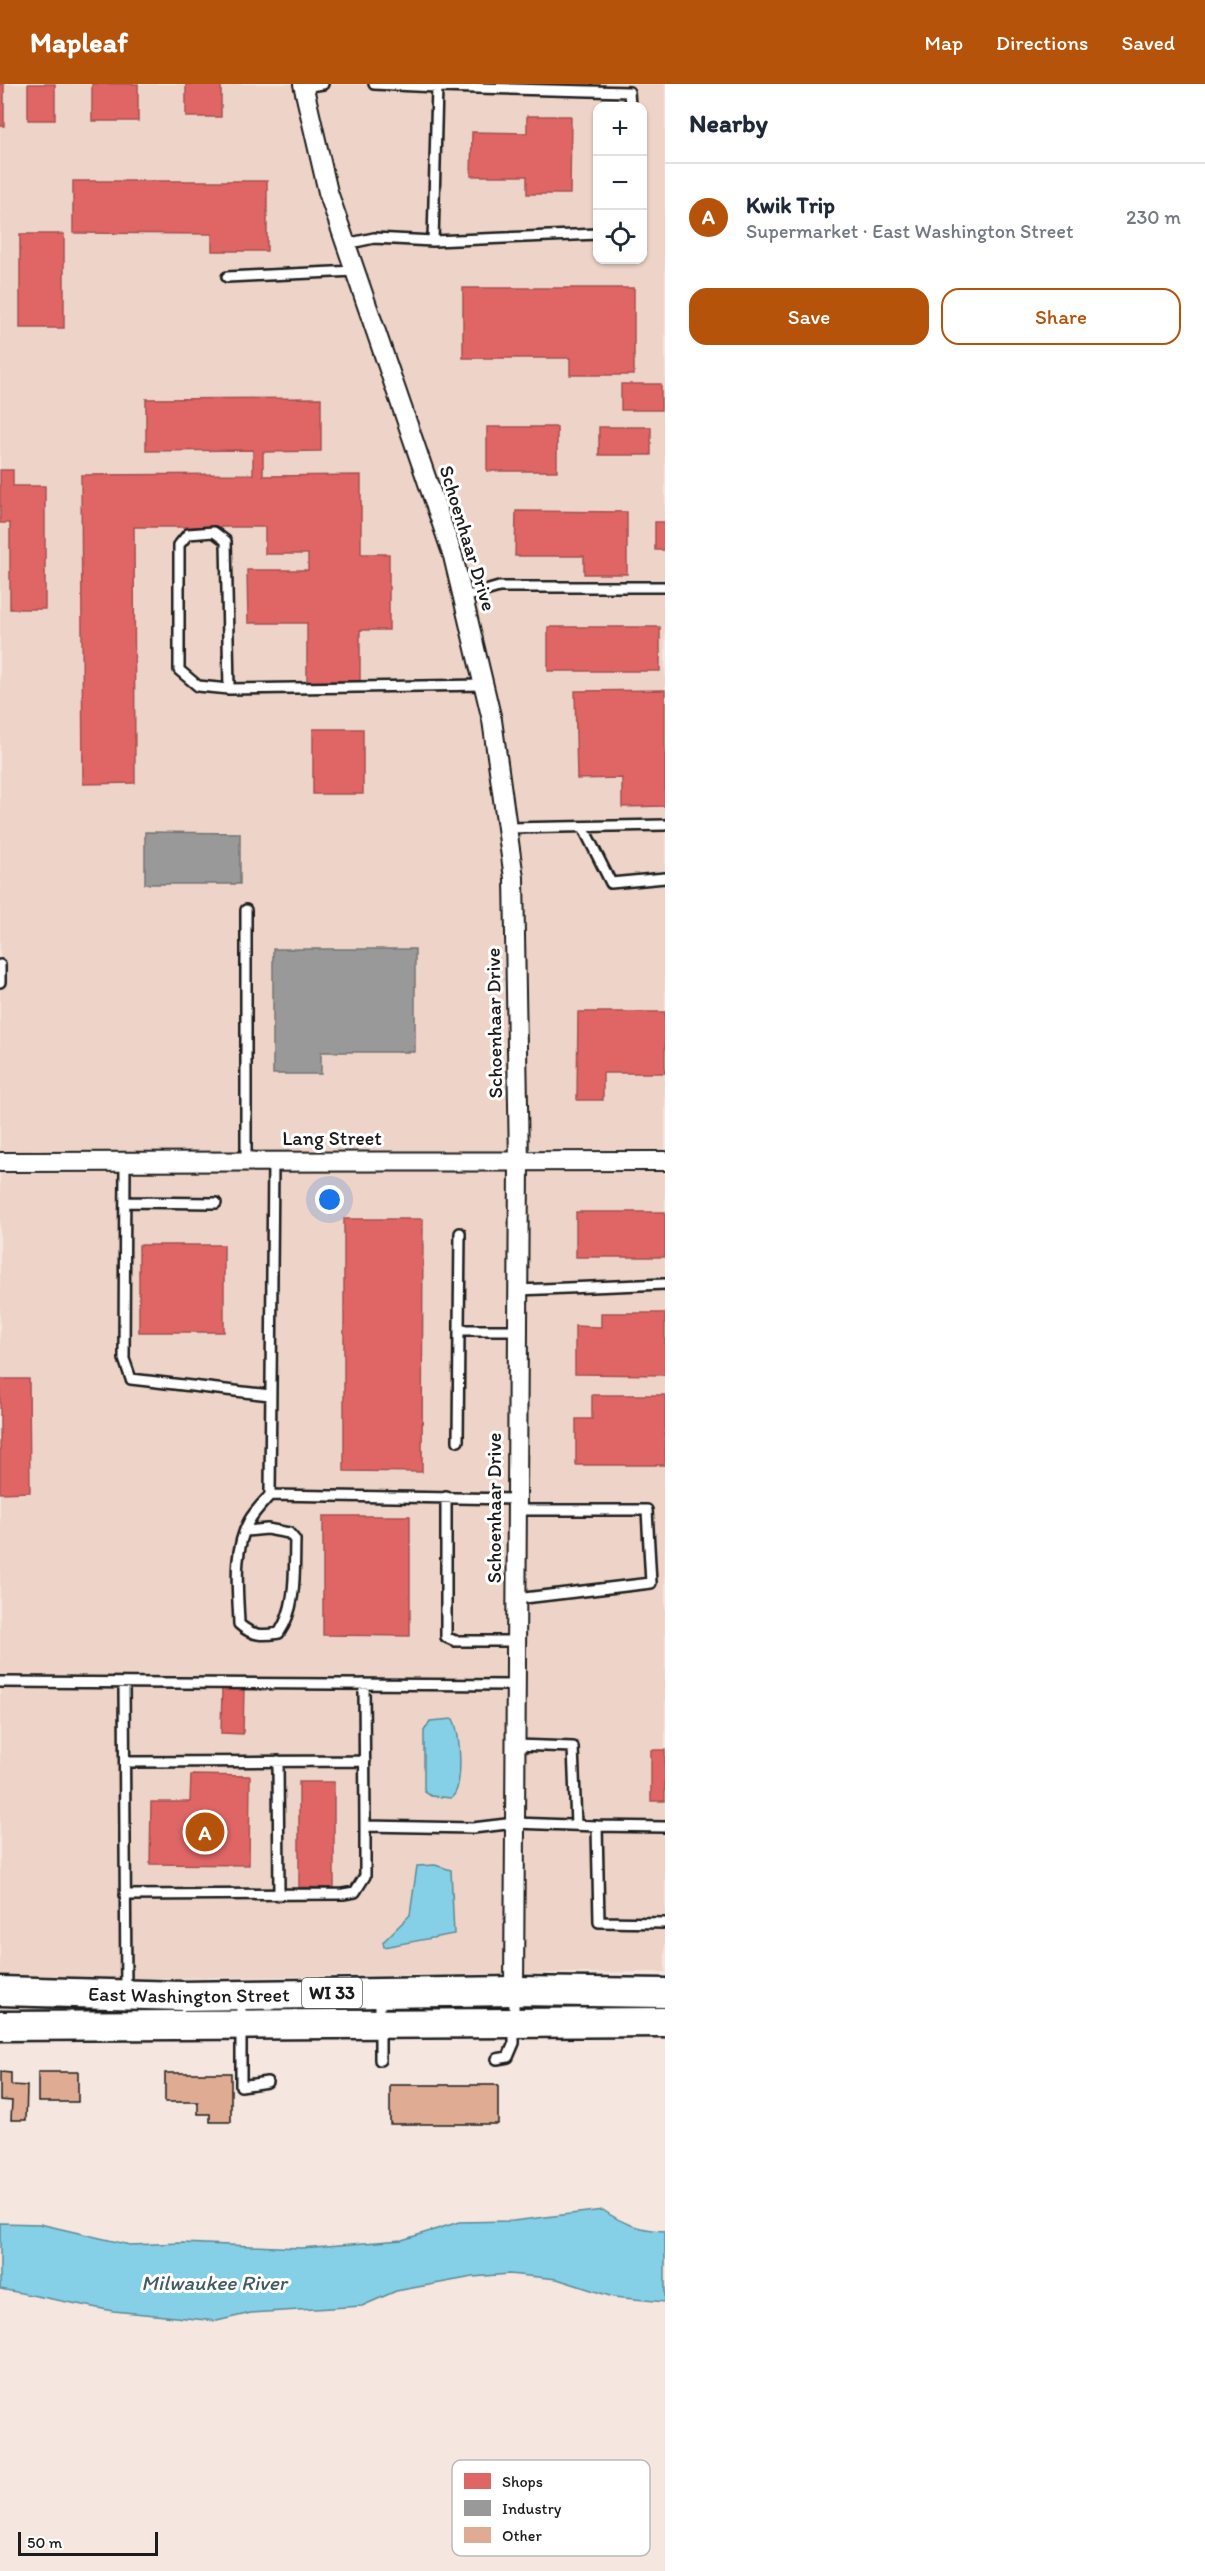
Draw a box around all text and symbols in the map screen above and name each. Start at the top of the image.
text: Mapleaf [30,25,128,59]
text: Map [925,30,963,55]
text: Directions [996,30,1088,55]
text: Saved [1121,30,1175,55]
map controls [593,102,647,264]
button: + [593,102,647,156]
text: Nearby [689,107,768,139]
button: − [593,156,647,210]
text: Kwik Trip [746,192,835,219]
text: A [702,205,715,229]
text: 230 m [1126,205,1181,229]
button: locate [593,210,647,264]
text: Supermarket · East Washington Street [746,219,1073,243]
button: Save [689,288,929,345]
button: Share [941,288,1181,345]
street label: Schoenhaar Drive [434,462,502,614]
street label: Schoenhaar Drive [481,947,507,1099]
street label: Lang Street [282,1126,382,1150]
your location [315,1185,344,1214]
street label: Schoenhaar Drive [482,1433,506,1583]
pin: A [186,1810,224,1854]
road number: WI 33 [302,1978,362,2008]
street label: East Washington Street [88,1981,290,2008]
water label: Milwaukee River [141,2270,289,2295]
legend [452,2460,650,2556]
text: Shops [502,2472,543,2491]
text: Industry [502,2499,562,2518]
text: Other [502,2526,542,2545]
scale bar [18,2529,158,2556]
text: 50 m [27,2533,62,2552]

